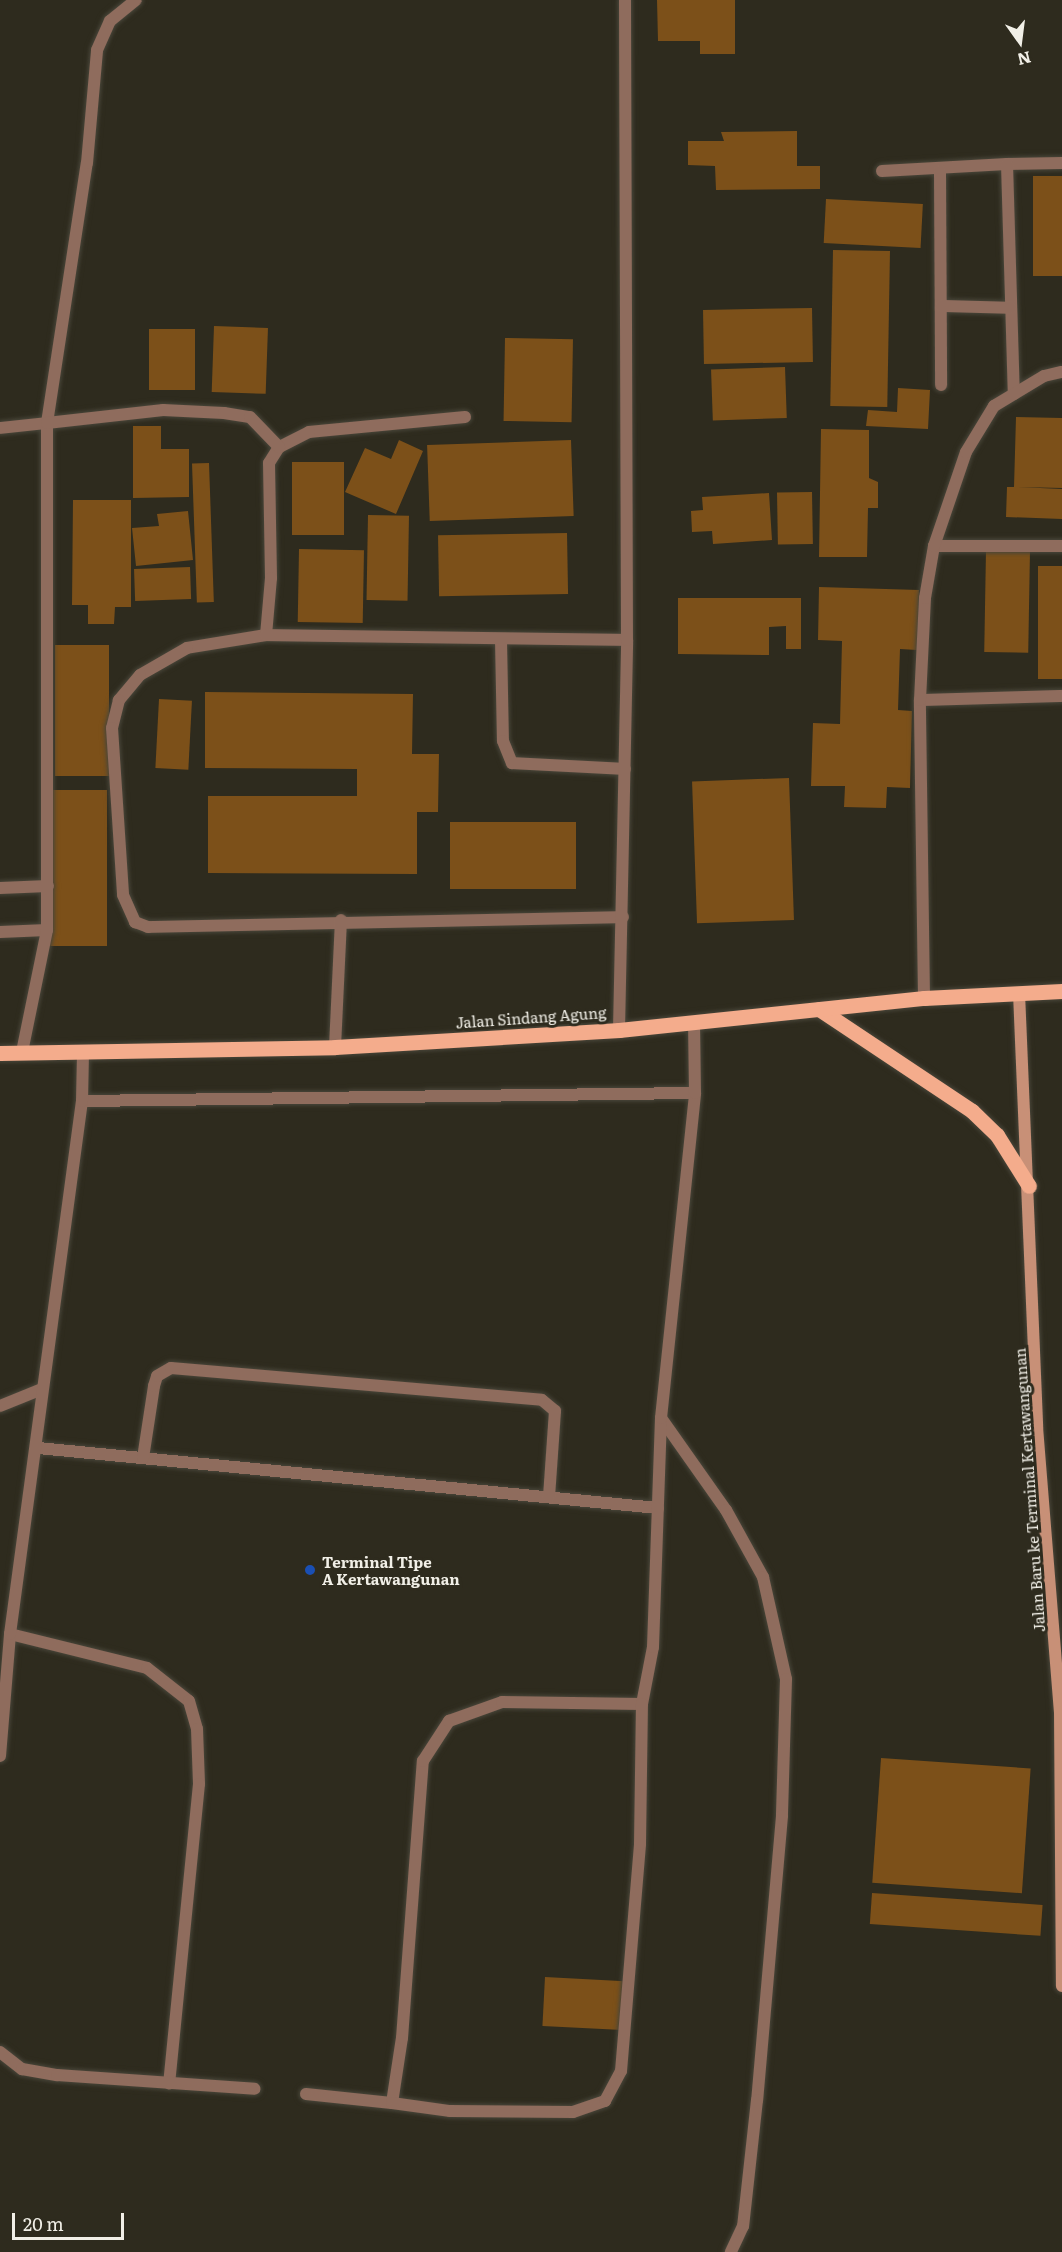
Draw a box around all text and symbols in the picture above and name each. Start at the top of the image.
north arrow [990,12,1050,72]
text: N [1015,46,1034,73]
street label: Jalan Sindang Agung [455,1003,607,1031]
street label: Jalan Baru ke Terminal Kertawangunan [1010,1347,1048,1633]
place label: Terminal Tipe A Kertawangunan [322,1552,460,1587]
marker: Terminal Tipe A Kertawangunan [303,1563,317,1577]
scale bar [15,2201,128,2239]
text: 20 m [23,2210,64,2237]

